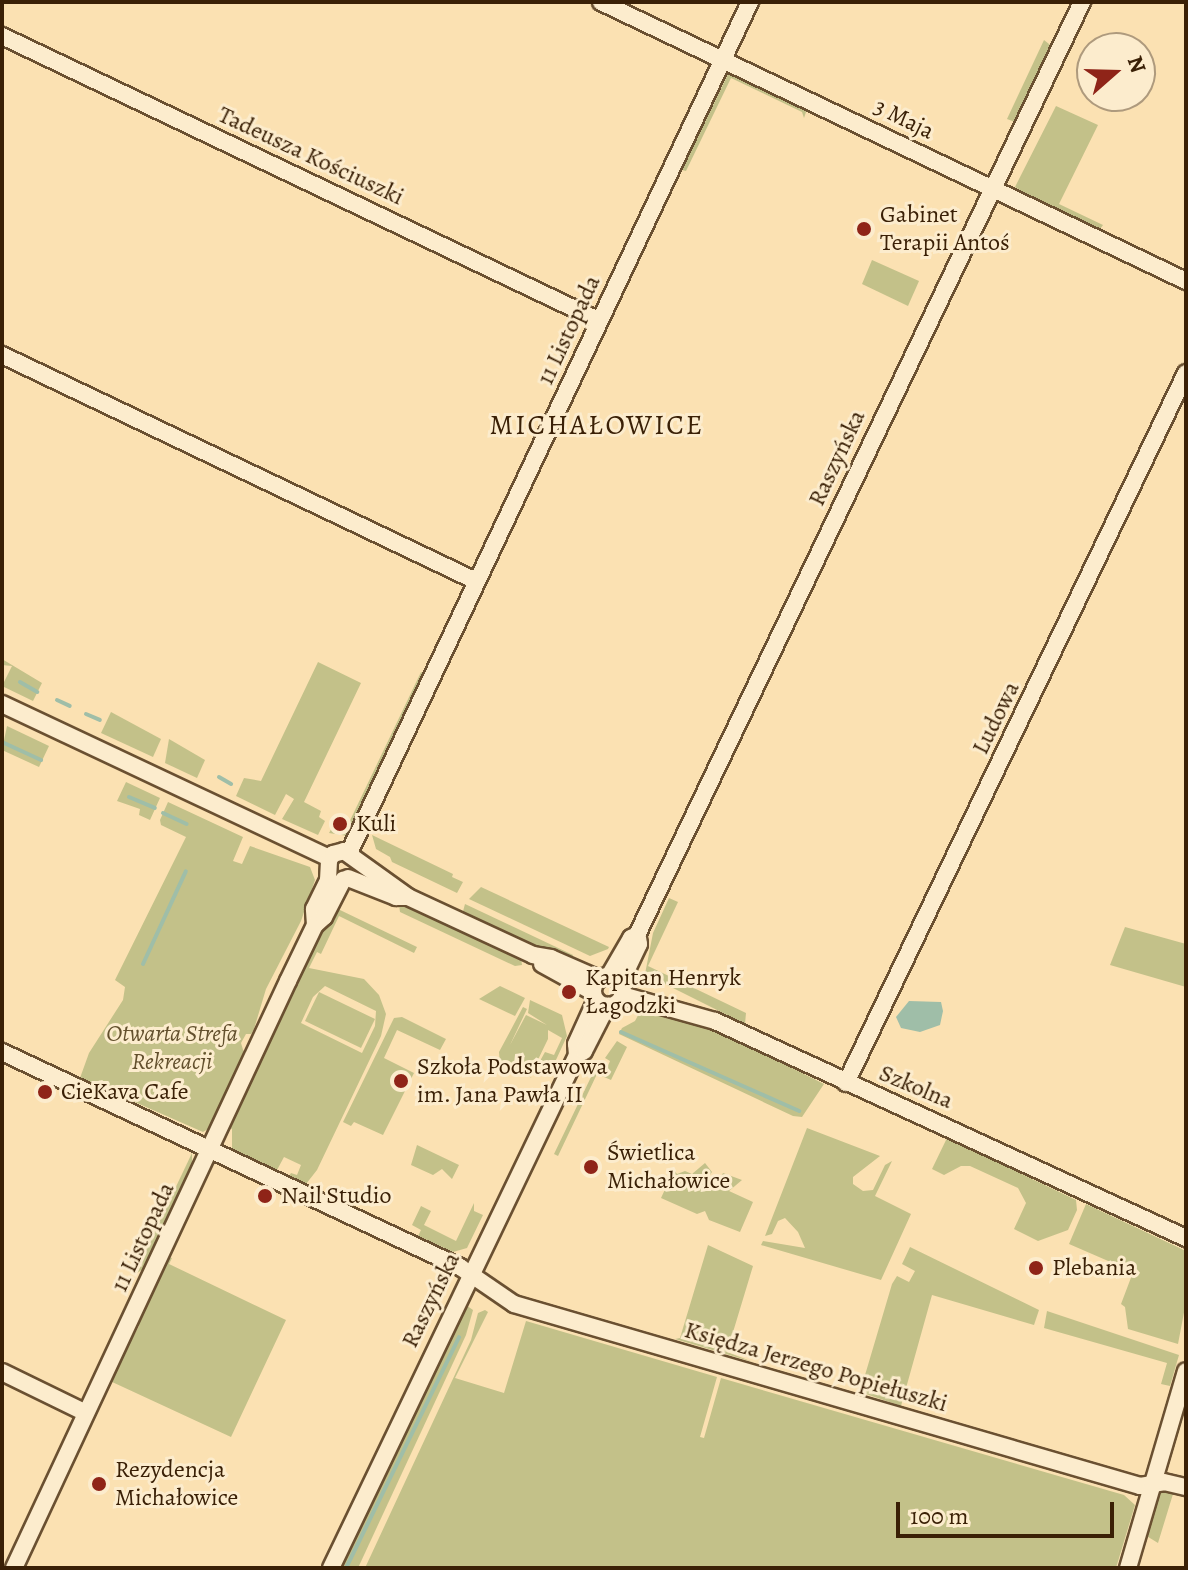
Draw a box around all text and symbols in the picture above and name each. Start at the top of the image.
north arrow [1076,32,1156,112]
text: N [1120,52,1154,77]
street label: 3 Maja [869,92,939,146]
street label: Tadeusza Kościuszki [214,100,408,212]
place label: Gabinet Terapii Antoś [880,201,1010,257]
marker: Gabinet Terapii Antoś [855,220,873,238]
street label: 11 Listopada [531,271,607,389]
street label: Raszyńska [802,405,872,511]
district label: MICHAŁOWICE [490,408,704,442]
street label: Ludowa [966,677,1026,759]
place label: Kuli [356,810,396,838]
marker: Kuli [331,815,349,833]
place label: Kapitan Henryk Łagodzki [585,964,741,1020]
marker: Kapitan Henryk Łagodzki [560,983,578,1001]
park label: Otwarta Strefa Rekreacji [106,1020,238,1076]
place label: Szkoła Podstawowa im. Jana Pawła II [417,1053,608,1109]
street label: Szkolna [875,1059,957,1115]
marker: Szkoła Podstawowa im. Jana Pawła II [392,1072,410,1090]
place label: CieKava Cafe [61,1078,189,1106]
marker: CieKava Cafe [36,1083,54,1101]
place label: Świetlica Michałowice [607,1139,730,1195]
marker: Świetlica Michałowice [582,1158,600,1176]
street label: 11 Listopada [105,1178,181,1296]
place label: Nail Studio [281,1182,392,1210]
marker: Nail Studio [256,1187,274,1205]
street label: Raszyńska [396,1248,466,1352]
place label: Plebania [1052,1254,1136,1282]
marker: Plebania [1027,1259,1045,1277]
street label: Księdza Jerzego Popiełuszki [681,1316,951,1418]
place label: Rezydencja Michałowice [115,1456,238,1512]
marker: Rezydencja Michałowice [90,1475,108,1493]
scale bar [900,1486,1118,1536]
text: 100 m [910,1500,969,1532]

